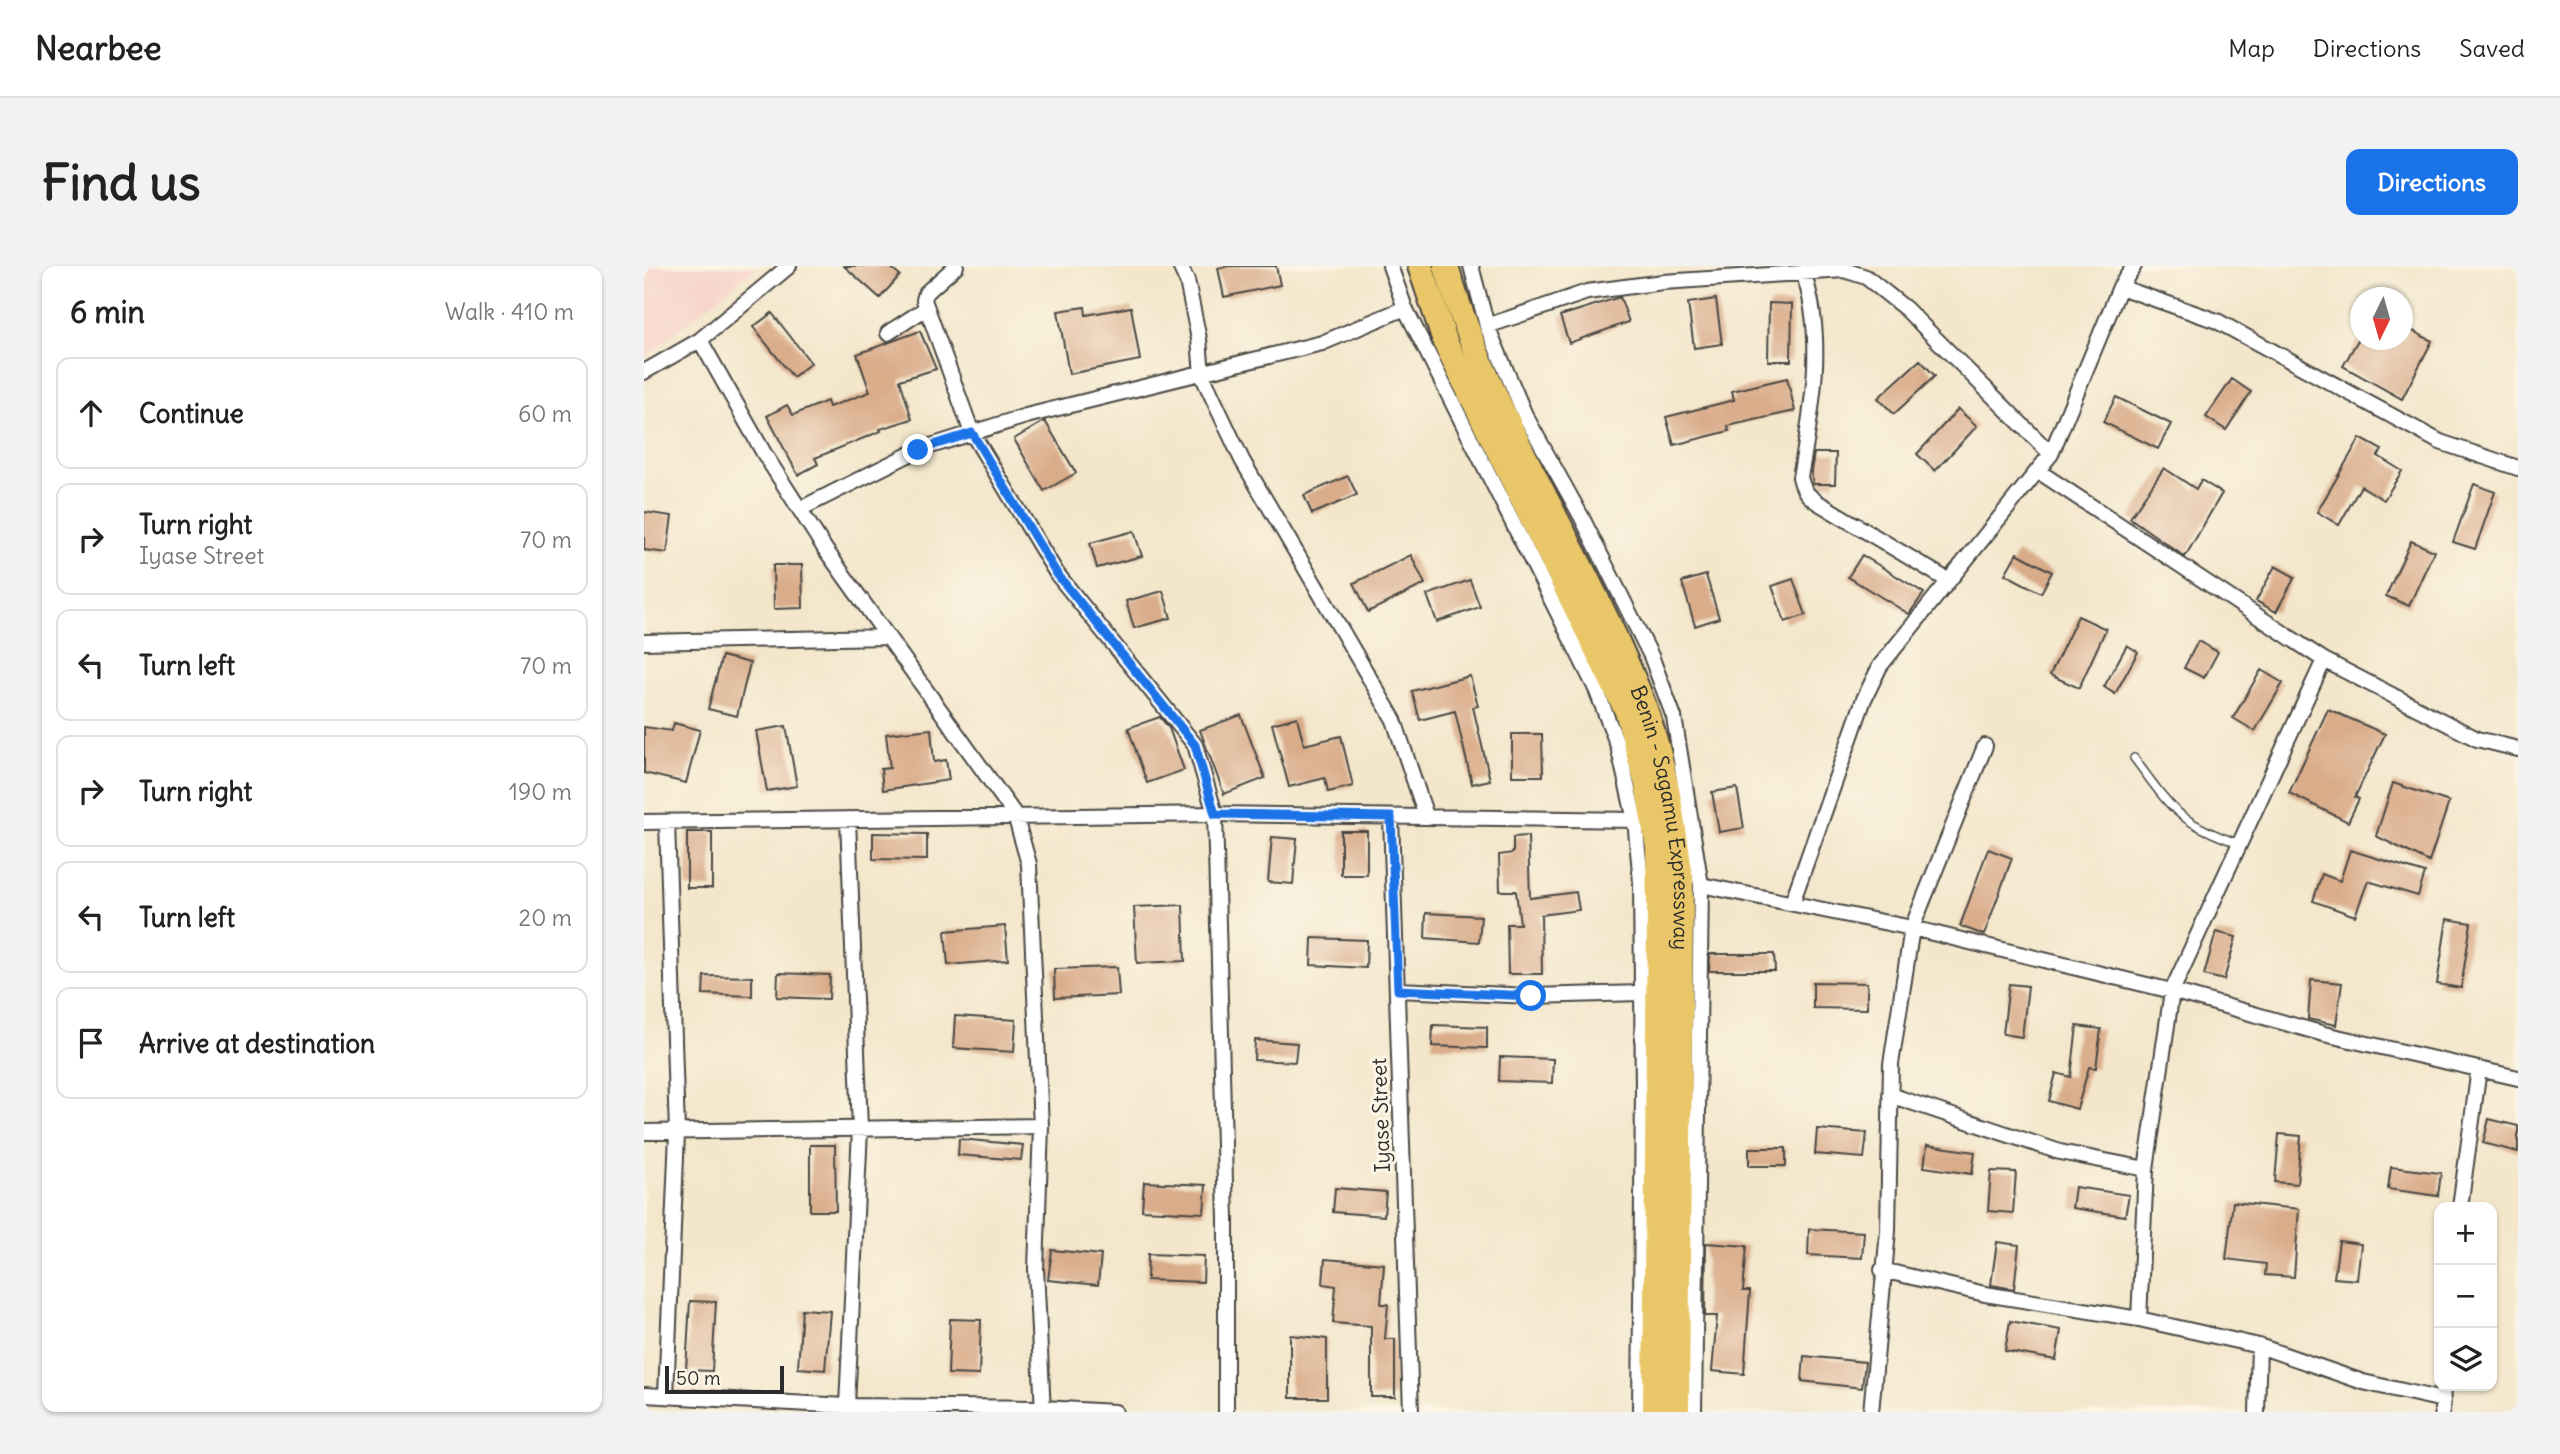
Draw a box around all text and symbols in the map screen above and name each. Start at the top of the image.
text: Nearbee [35,27,161,69]
text: Map [2228,33,2275,63]
text: Directions [2313,33,2421,63]
text: Saved [2459,33,2525,63]
button: Directions [2346,149,2518,215]
text: Find us [42,152,200,213]
north arrow [2350,287,2413,350]
text: 6 min [70,293,145,331]
text: Walk · 410 m [445,297,574,326]
icon: ahead [72,394,110,432]
text: Continue [139,397,244,430]
text: 60 m [518,399,572,428]
route end [902,434,933,465]
text: Turn right [139,508,252,541]
icon: right [72,520,110,558]
text: 70 m [520,525,572,554]
text: Iyase Street [139,541,264,570]
icon: left [72,646,110,684]
text: Turn left [139,649,235,682]
text: 70 m [520,651,572,680]
street label: Benin - Sagamu Expressway [1624,681,1695,950]
icon: right [72,772,110,810]
text: Turn right [139,775,252,808]
text: 190 m [509,777,572,806]
icon: left [72,898,110,936]
text: Turn left [139,901,235,934]
text: 20 m [519,903,572,932]
route start [1515,980,1546,1011]
icon: arrive [72,1024,110,1062]
text: Arrive at destination [139,1027,375,1060]
street label: Iyase Street [1365,1057,1396,1173]
map controls [2434,1202,2497,1391]
button: + [2434,1202,2497,1265]
button: − [2434,1265,2497,1328]
button: layers [2434,1328,2497,1391]
scale bar [665,1363,784,1395]
text: 50 m [676,1366,721,1390]

